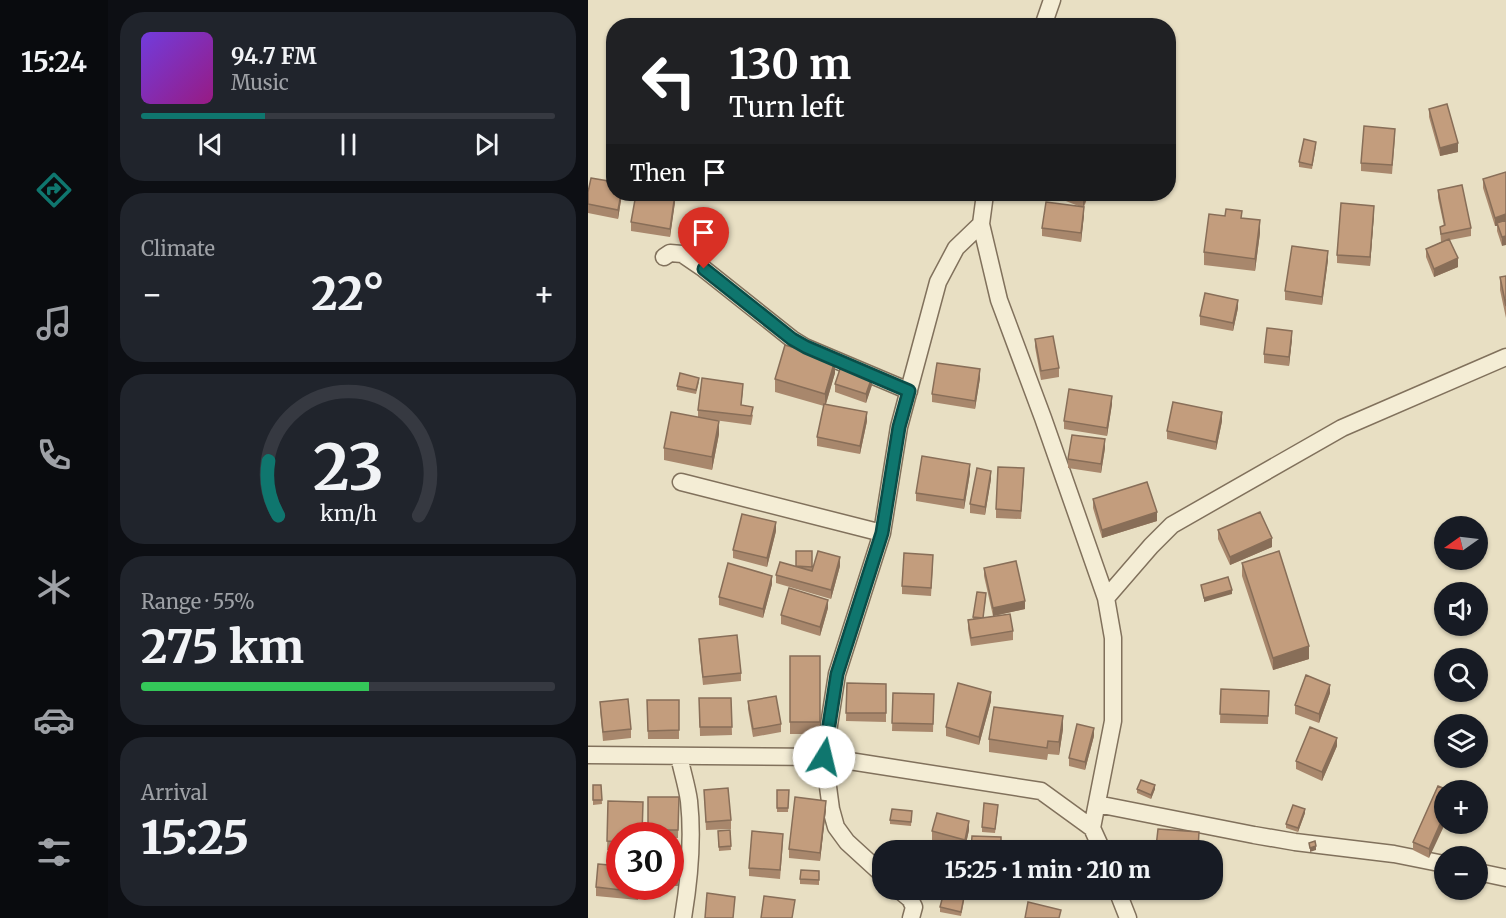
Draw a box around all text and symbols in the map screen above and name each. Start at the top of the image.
text: 130 m [729,38,851,90]
text: 94.7 FM [231,42,317,70]
icon: left [630,42,708,120]
text: 15:24 [21,45,87,79]
text: Music [231,70,289,95]
text: Turn left [729,90,844,124]
icon: previous [194,128,227,161]
icon: pause [332,128,365,161]
icon: next [470,128,503,161]
icon: arrive [698,156,731,189]
text: Then [630,159,686,187]
icon: directions [33,169,75,211]
pin [678,207,729,269]
icon: arrive [687,216,720,249]
text: Climate [141,236,215,261]
text: 22° [311,266,385,322]
text: − [141,274,163,315]
text: + [533,274,555,315]
icon: music [33,302,75,344]
text: 23 [313,429,383,507]
icon: phone [33,434,75,476]
text: km/h [320,500,376,527]
north arrow [1434,516,1488,570]
map controls [1434,516,1488,900]
icon: climate [33,566,75,608]
button: sound [1434,582,1488,636]
text: Range · 55% [141,589,255,614]
text: 275 km [141,619,304,675]
button: search [1434,648,1488,702]
icon: car [33,699,75,741]
button: layers [1434,714,1488,768]
position arrow [792,725,856,789]
text: Arrival [141,780,208,805]
button: + [1434,780,1488,834]
text: 15:25 [141,810,249,866]
speed limit sign: 30 [606,822,684,900]
icon: filters [33,831,75,873]
button: − [1434,846,1488,900]
text: 15:25 · 1 min · 210 m [945,856,1150,884]

